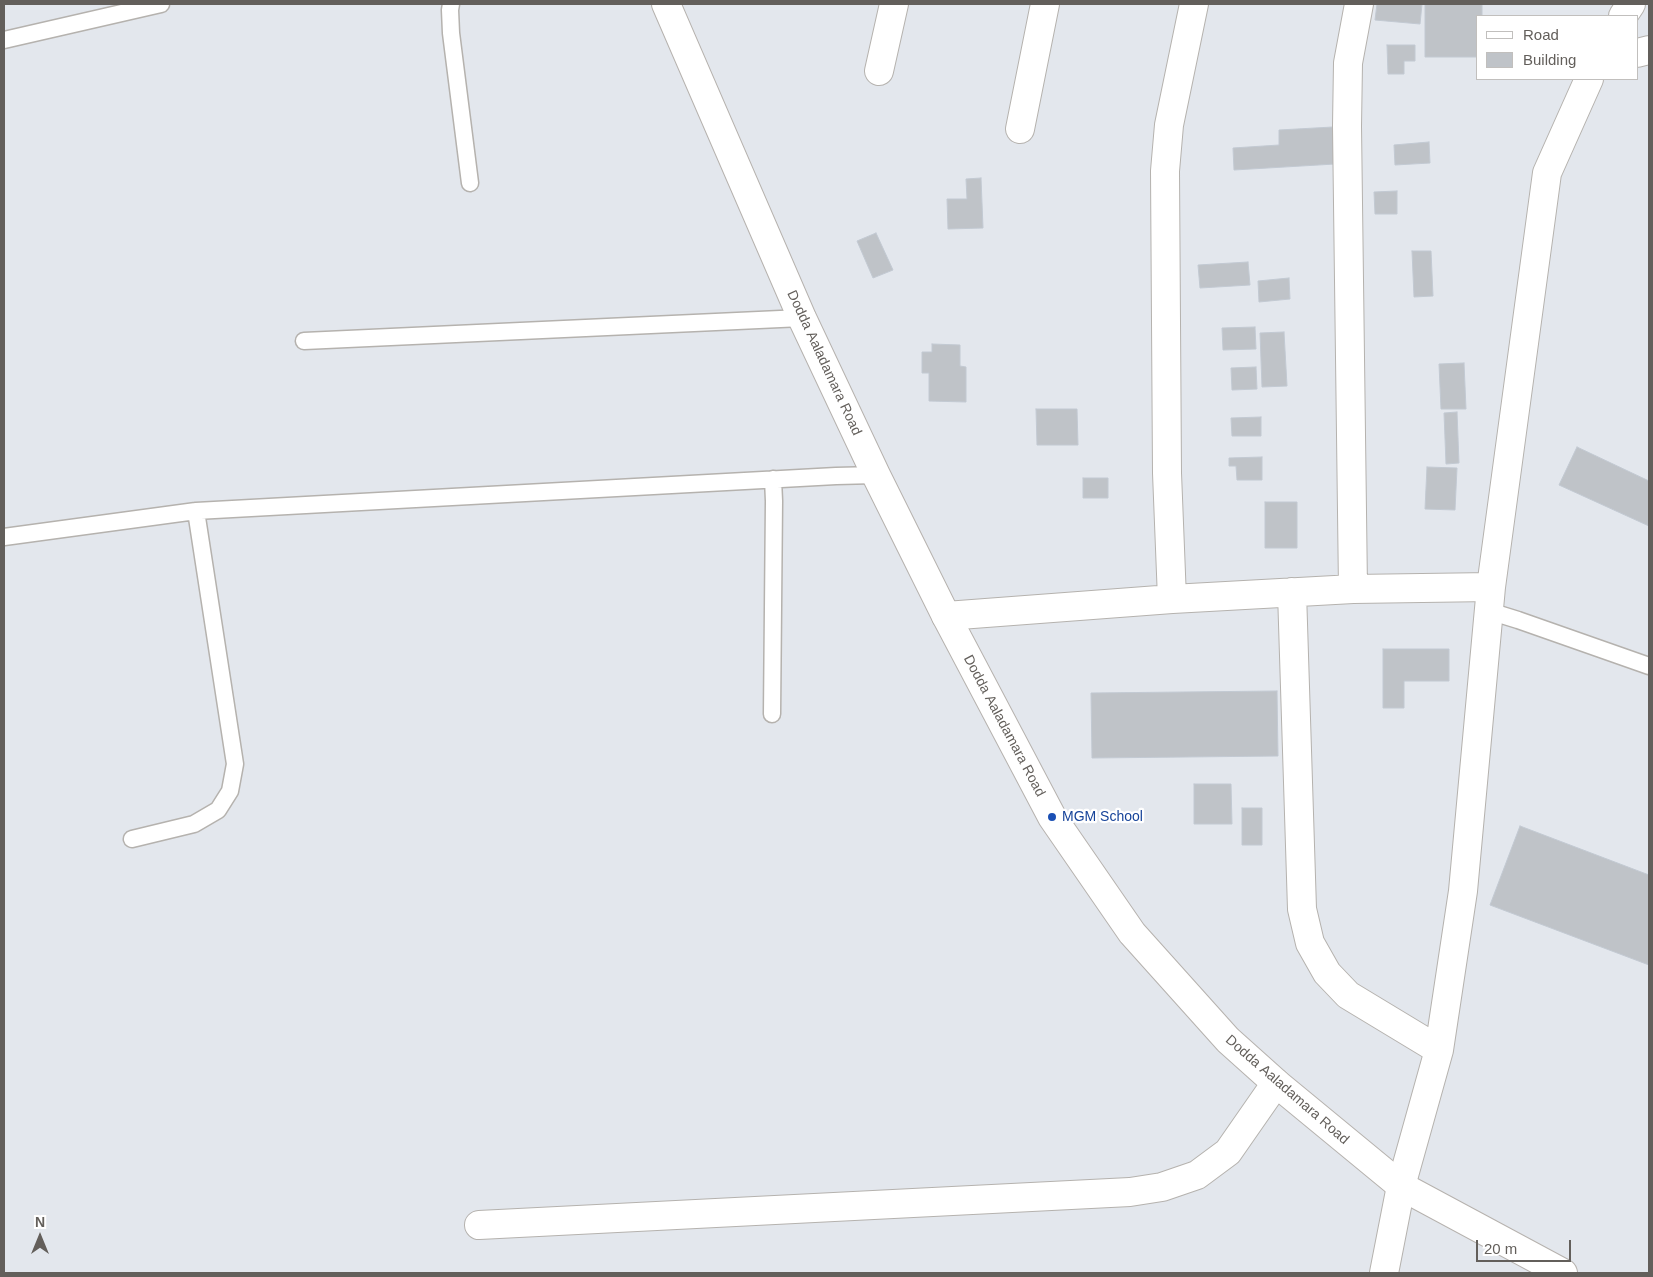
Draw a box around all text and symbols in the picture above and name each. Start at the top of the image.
legend [1476,15,1638,80]
text: Road [1523,26,1559,43]
text: Building [1523,51,1576,68]
street label: Dodda Aaladamara Road [783,288,865,438]
street label: Dodda Aaladamara Road [959,652,1049,800]
place label: MGM School [1062,809,1143,825]
marker: MGM School [1046,811,1058,823]
street label: Dodda Aaladamara Road [1222,1032,1352,1148]
north arrow [15,1212,65,1262]
text: N [35,1214,45,1230]
scale bar [1478,1230,1573,1262]
text: 20 m [1484,1240,1517,1257]

